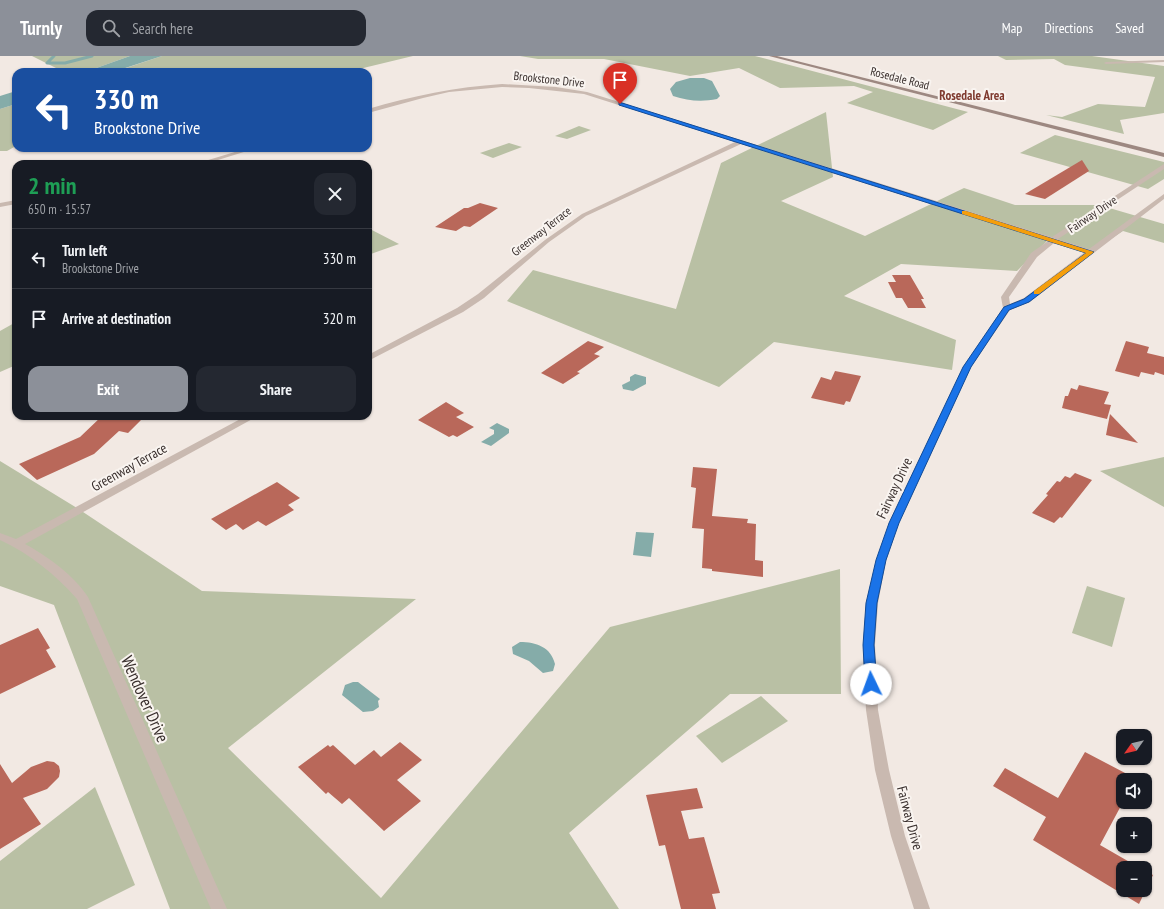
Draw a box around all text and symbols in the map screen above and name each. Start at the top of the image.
search box [86,10,366,46]
text: Turnly [20,16,62,40]
icon: search [100,17,122,39]
text: Search here [132,19,193,38]
text: Map [1002,19,1022,37]
text: Directions [1044,19,1093,37]
text: Saved [1115,19,1144,37]
pin [603,63,637,104]
street label: Rosedale Road [869,63,931,93]
street label: Brookstone Drive [513,68,585,90]
icon: arrive [609,69,631,91]
text: 330 m [94,80,158,117]
icon: left [28,84,80,136]
district label: Rosedale Area [939,87,1005,104]
text: Brookstone Drive [94,116,200,139]
text: 2 min [28,170,76,201]
button: close [314,173,356,215]
street label: Fairway Drive [1065,192,1119,236]
text: 650 m · 15:57 [28,201,91,218]
street label: Greenway Terrace [508,203,574,259]
text: Turn left [62,241,107,260]
icon: left [28,248,50,270]
text: 330 m [323,249,356,268]
text: Brookstone Drive [62,260,139,277]
icon: arrive [28,308,50,330]
text: Arrive at destination [62,309,171,328]
text: 320 m [323,309,356,328]
button: Exit [28,366,188,412]
button: Share [196,366,356,412]
street label: Greenway Terrace [88,439,170,495]
street label: Fairway Drive [872,454,916,521]
street label: Wendover Drive [116,652,174,746]
position arrow [850,663,892,705]
north arrow [1116,729,1152,765]
map controls [1116,729,1152,897]
button: sound [1116,773,1152,809]
street label: Fairway Drive [893,784,927,852]
button: + [1116,817,1152,853]
button: − [1116,861,1152,897]

